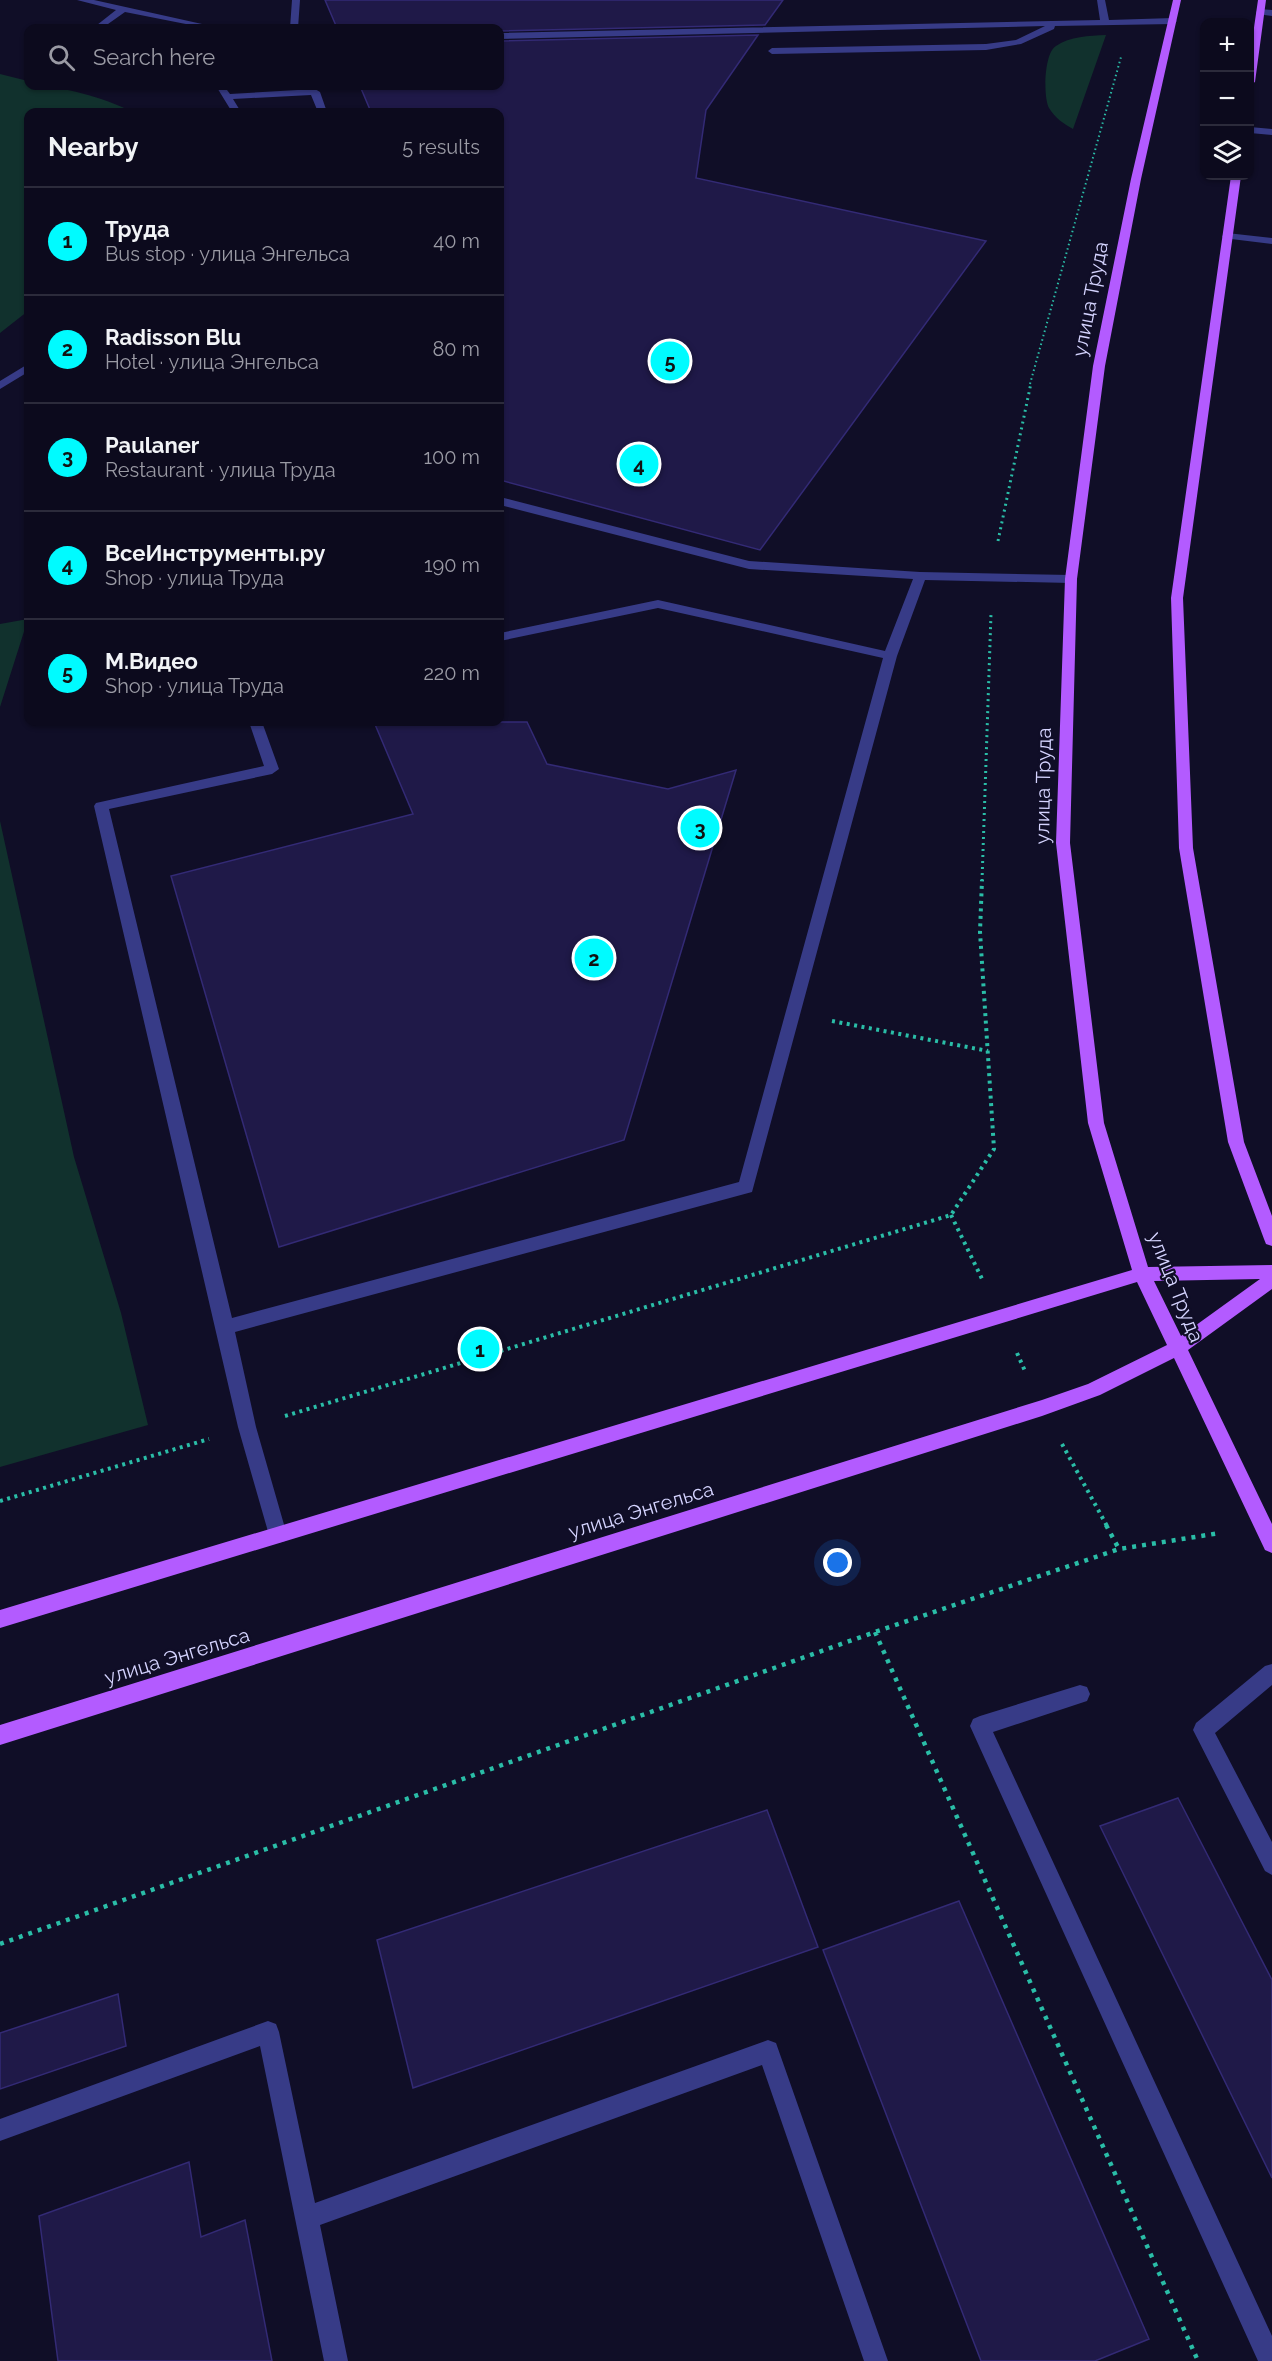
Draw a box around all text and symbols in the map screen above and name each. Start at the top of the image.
map controls [1200,18,1254,180]
button: + [1200,18,1254,72]
search box [24,24,504,90]
icon: search [45,41,78,74]
text: Search here [93,44,215,70]
button: − [1200,72,1254,126]
button: layers [1200,126,1254,180]
text: Nearby [48,132,138,162]
text: 5 results [402,135,480,159]
text: Труда [105,216,170,242]
text: 1 [63,229,72,253]
text: 40 m [433,229,480,253]
street label: улица Труда [1067,239,1113,359]
text: Bus stop · улица Энгельса [105,242,350,266]
text: Radisson Blu [105,324,241,350]
text: 2 [62,337,73,361]
text: 80 m [432,337,480,361]
pin: 5 [650,338,690,384]
text: Hotel · улица Энгельса [105,350,319,374]
text: Paulaner [105,432,199,458]
pin: 4 [620,442,658,486]
text: 3 [62,445,73,469]
text: 100 m [423,445,480,469]
text: Restaurant · улица Труда [105,458,336,482]
text: ВсеИнструменты.ру [105,540,325,566]
text: 4 [62,553,73,577]
text: 190 m [424,553,480,577]
text: Shop · улица Труда [105,566,284,590]
text: М.Видео [105,648,198,674]
text: 5 [62,661,73,685]
text: 220 m [423,661,480,685]
text: Shop · улица Труда [105,674,284,698]
street label: улица Труда [1030,727,1056,845]
pin: 3 [680,806,720,850]
pin: 2 [574,936,614,980]
street label: улица Труда [1143,1228,1209,1346]
pin: 1 [460,1326,500,1372]
street label: улица Энгельса [566,1477,716,1543]
your location [823,1548,852,1577]
street label: улица Энгельса [102,1623,252,1689]

